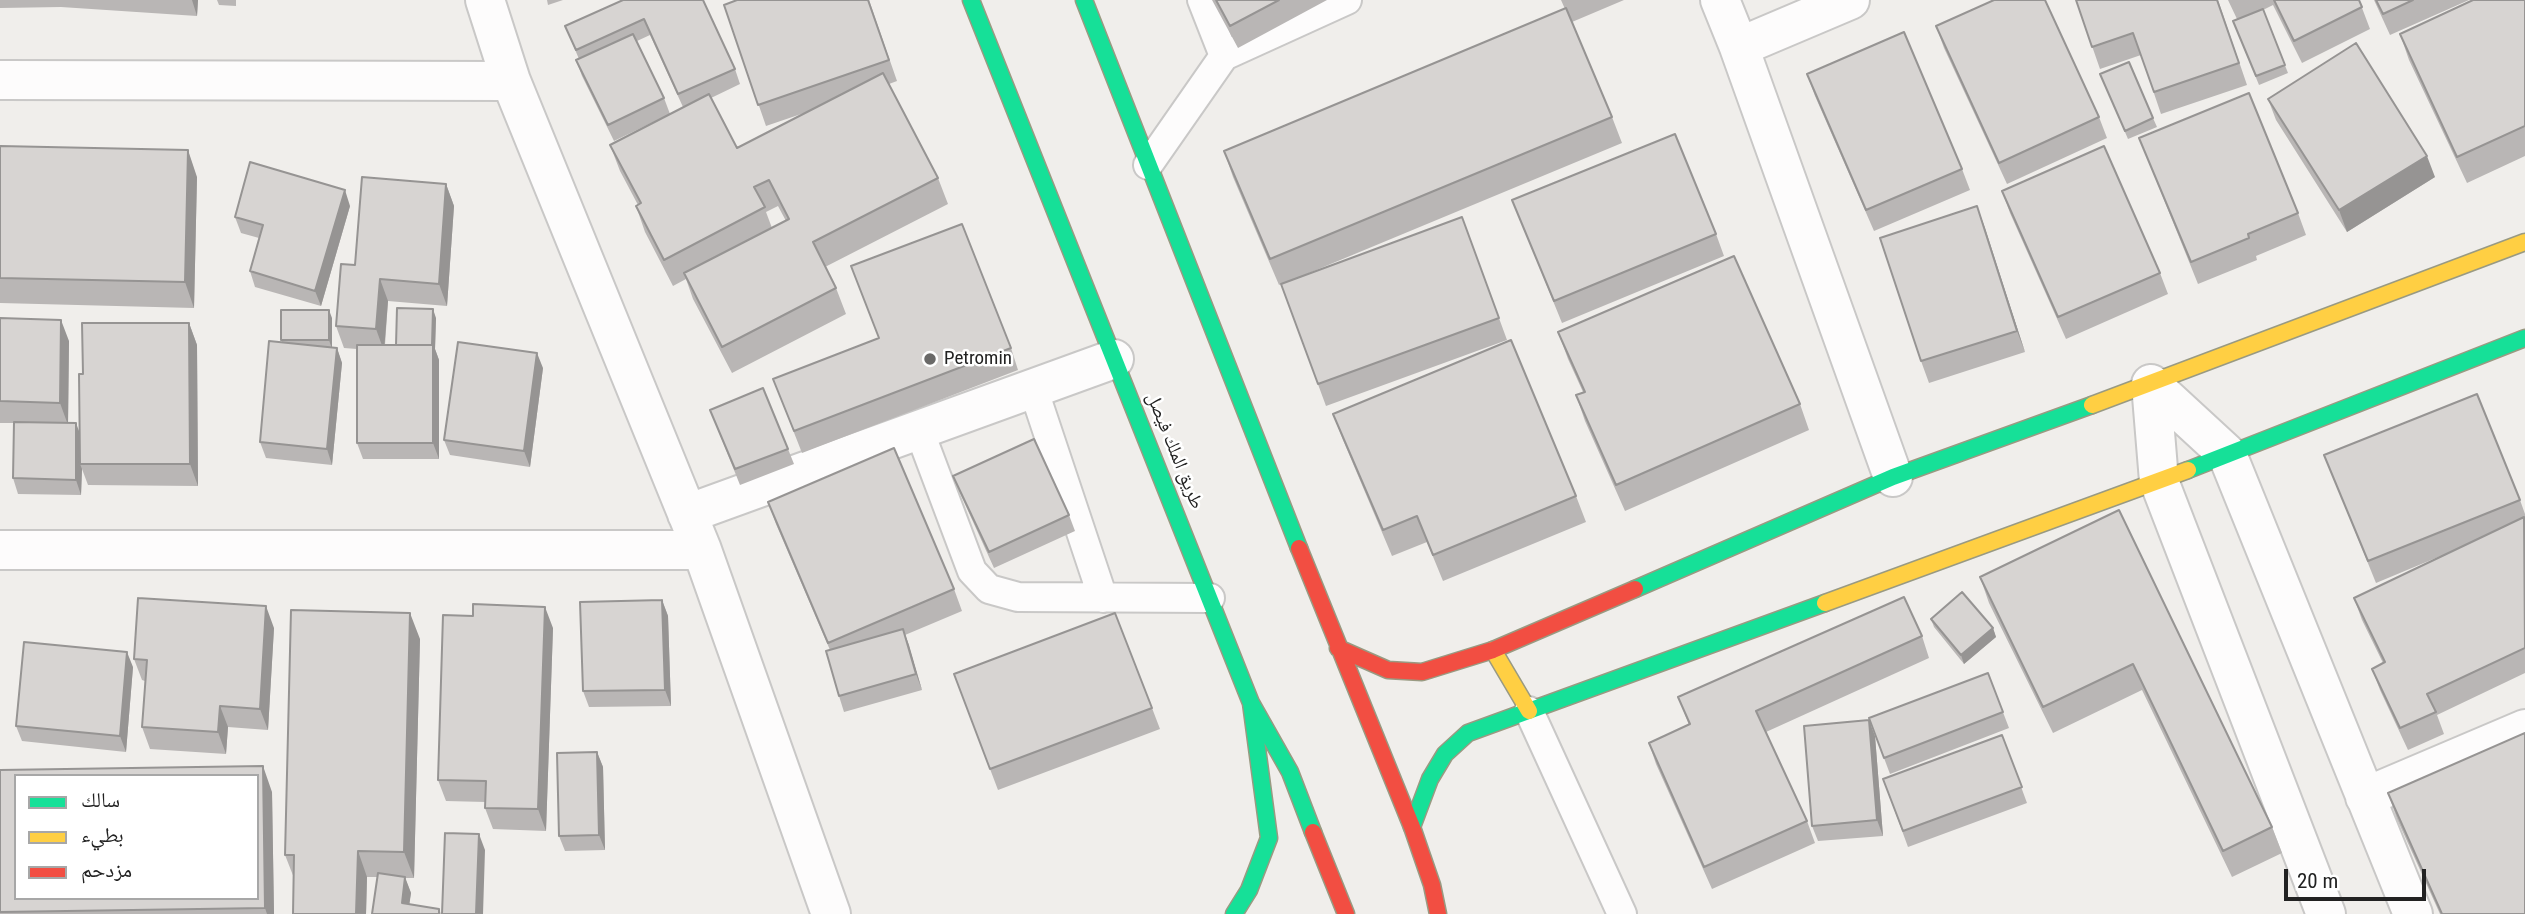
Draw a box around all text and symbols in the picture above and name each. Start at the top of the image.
place label: Petromin [944,348,1012,370]
marker: Petromin [922,351,938,367]
street label: طريق الملك فيصل [1140,389,1208,513]
legend [14,774,259,900]
text: سالك [81,788,120,812]
text: بطيء [81,823,124,847]
scale bar [2287,855,2429,899]
text: مزدحم [81,858,132,882]
text: 20 m [2297,869,2338,893]

